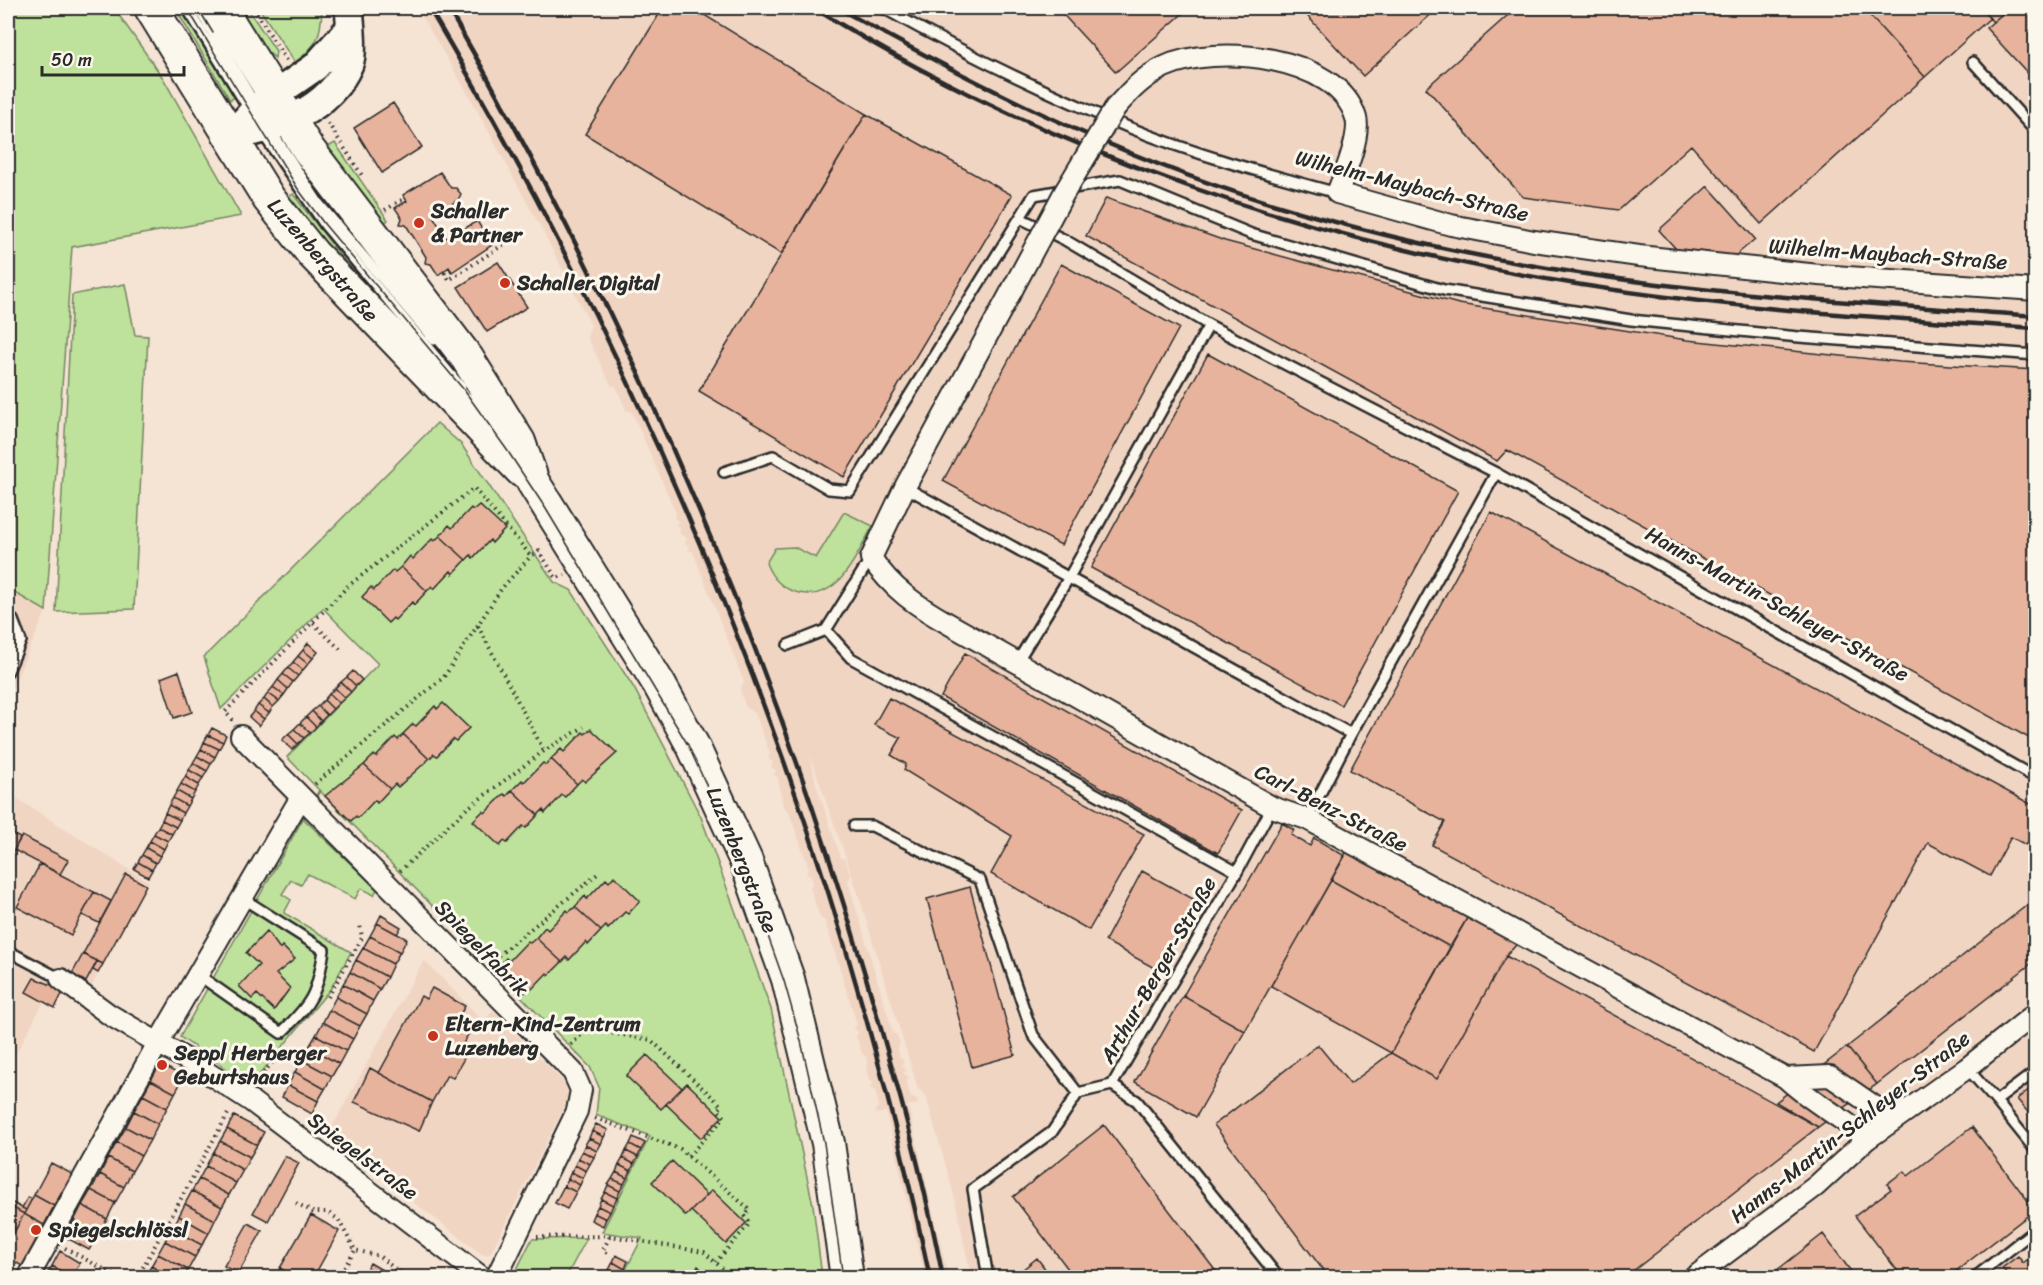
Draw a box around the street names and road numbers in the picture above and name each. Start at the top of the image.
street label: Wilhelm-Maybach-Straße [1291,139,1533,233]
street label: Luzenbergstraße [258,189,389,331]
street label: Wilhelm-Maybach-Straße [1767,227,2009,281]
street label: Hanns-Martin-Schleyer-Straße [1638,515,1916,693]
street label: Carl-Benz-Straße [1247,753,1415,863]
street label: Luzenbergstraße [695,781,789,940]
street label: Arthur-Berger-Straße [1088,869,1227,1072]
street label: Spiegelfabrik [425,890,539,1006]
street label: Hanns-Martin-Schleyer-Straße [1721,1020,1979,1233]
street label: Spiegelstraße [299,1101,427,1211]

